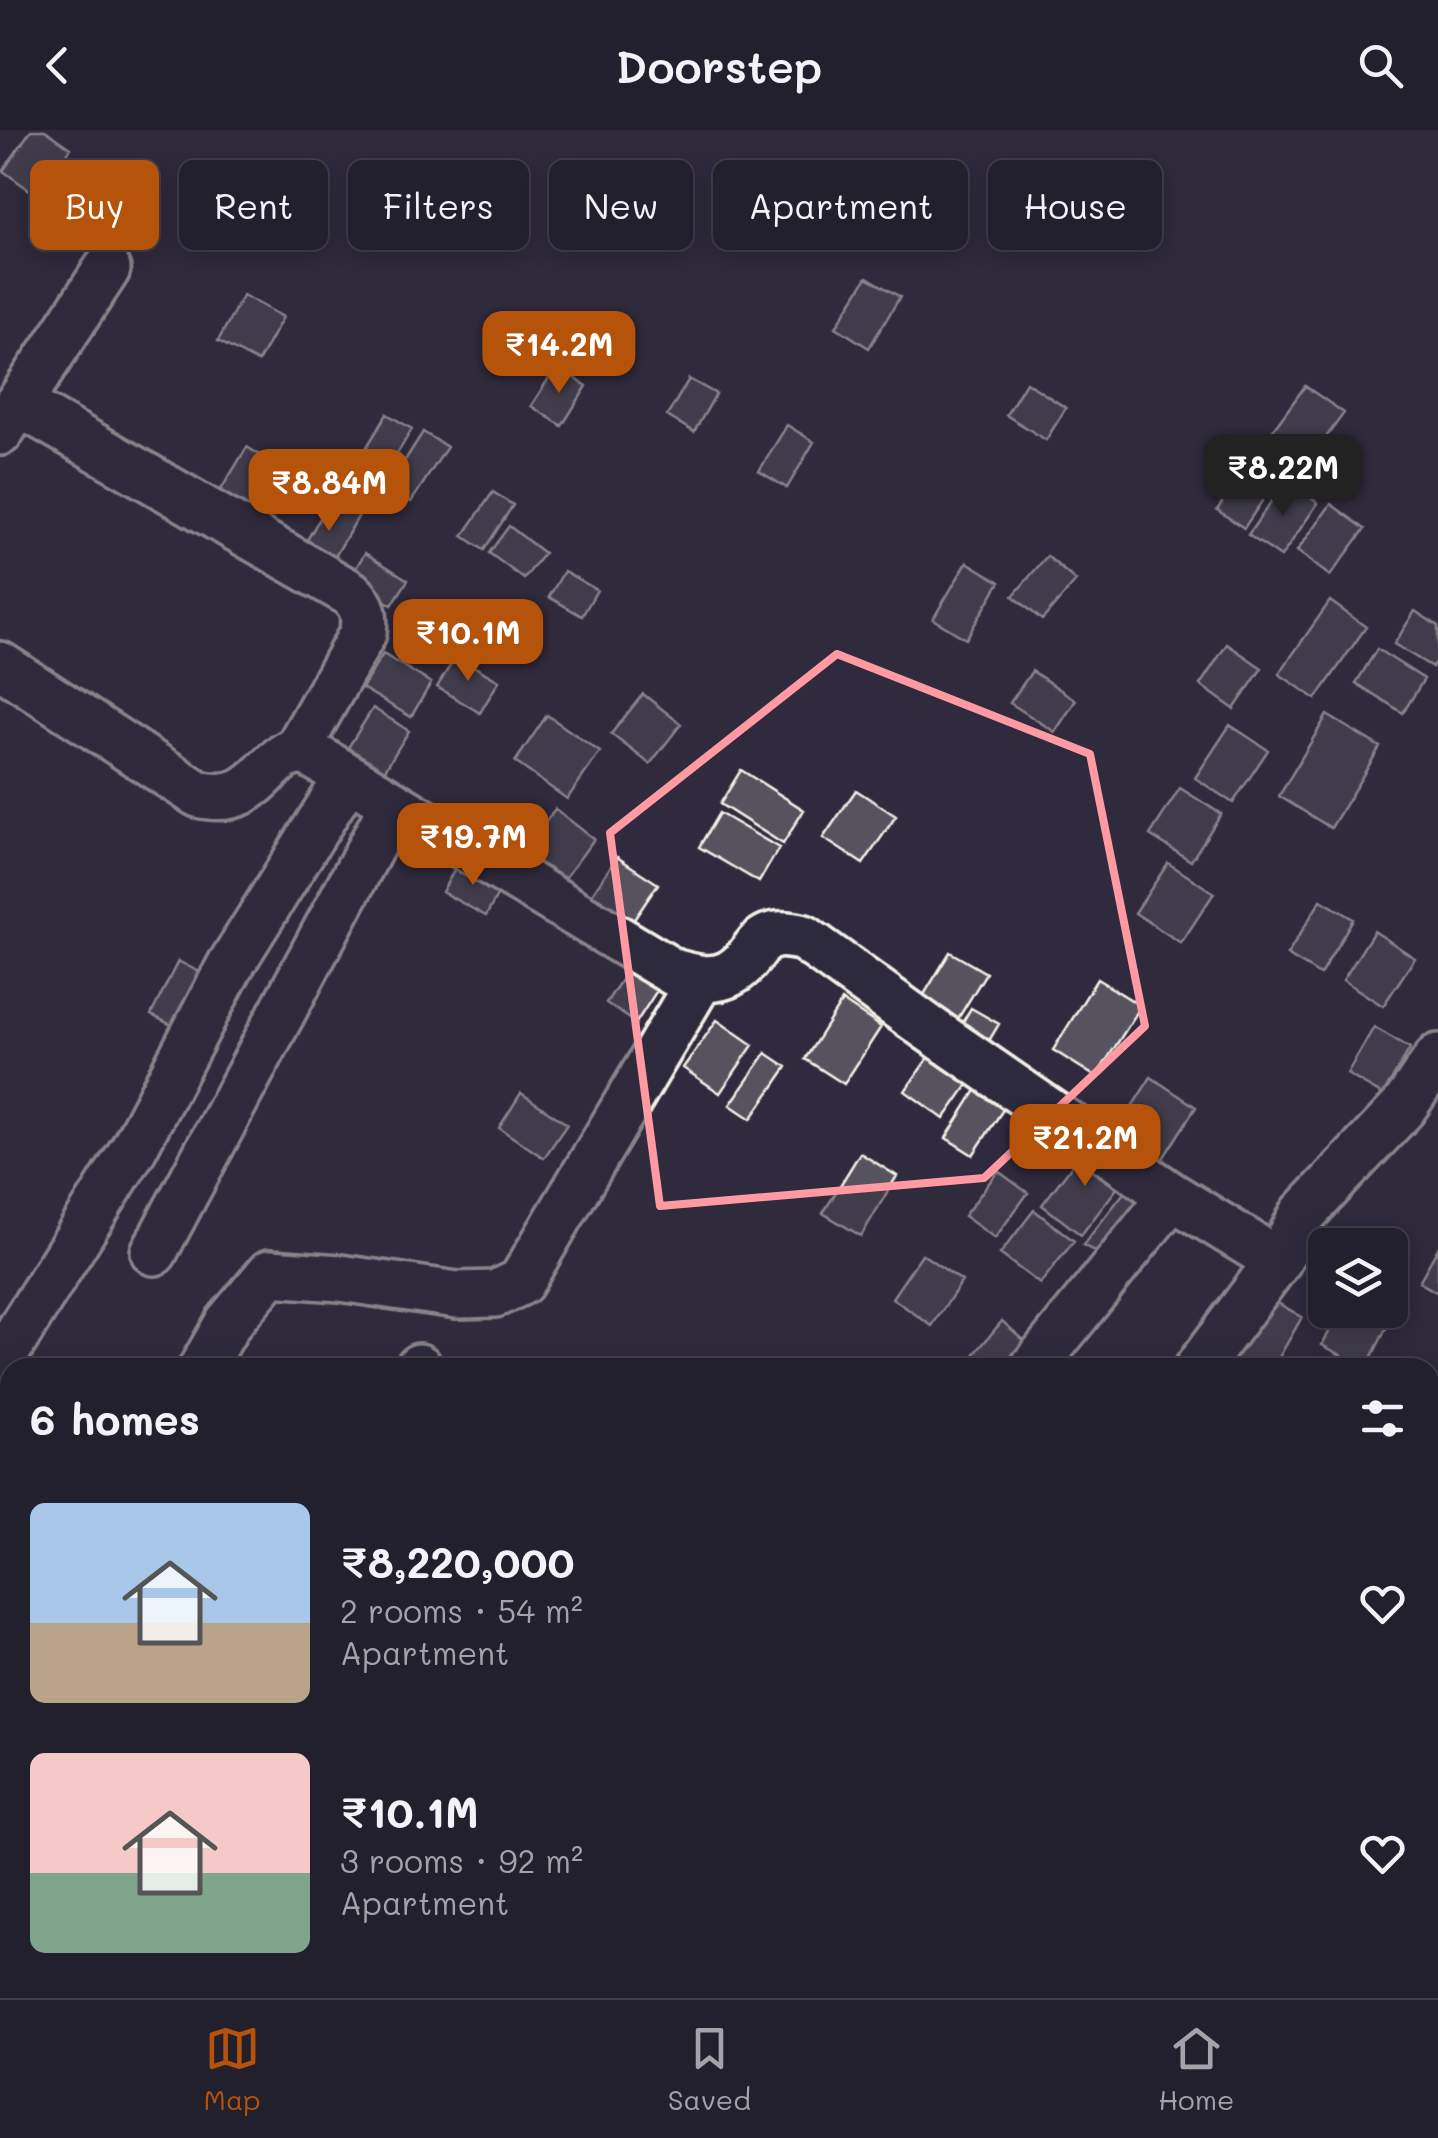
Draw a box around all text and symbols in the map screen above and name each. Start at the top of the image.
text: Doorstep [616,36,822,94]
icon: back [30,38,85,93]
icon: search [1353,38,1408,93]
chip: Buy [30,160,159,250]
chip: Rent [179,160,328,250]
chip: Filters [348,160,529,250]
chip: New [549,160,693,250]
chip: Apartment [713,160,968,250]
chip: House [988,160,1162,250]
pin: ₹14.2M [478,311,640,396]
text: ₹14.2M [504,322,614,364]
pin: ₹8.22M [1202,434,1364,519]
text: ₹8.22M [1227,445,1339,487]
pin: ₹8.84M [248,449,410,534]
text: ₹8.84M [271,460,387,502]
pin: ₹10.1M [387,599,549,684]
text: ₹10.1M [415,610,521,652]
pin: ₹19.7M [392,803,554,888]
text: ₹19.7M [419,814,527,856]
pin: ₹21.2M [1004,1104,1166,1189]
text: ₹21.2M [1032,1115,1138,1157]
map controls [1308,1228,1408,1328]
button: layers [1308,1228,1408,1328]
text: 6 homes [30,1391,200,1446]
icon: filters [1355,1391,1410,1446]
text: ₹8,220,000 [340,1534,575,1589]
icon: home [110,1543,230,1663]
icon: heart [1355,1576,1410,1631]
text: 2 rooms · 54 m² [340,1589,583,1631]
text: Apartment [340,1631,509,1673]
text: ₹10.1M [340,1784,479,1839]
icon: home [110,1793,230,1913]
icon: heart [1355,1826,1410,1881]
text: 3 rooms · 92 m² [340,1839,583,1881]
text: Apartment [340,1881,509,1923]
tab: Map [204,2021,261,2117]
tab: Saved [668,2021,751,2117]
tab: Home [1158,2021,1234,2117]

